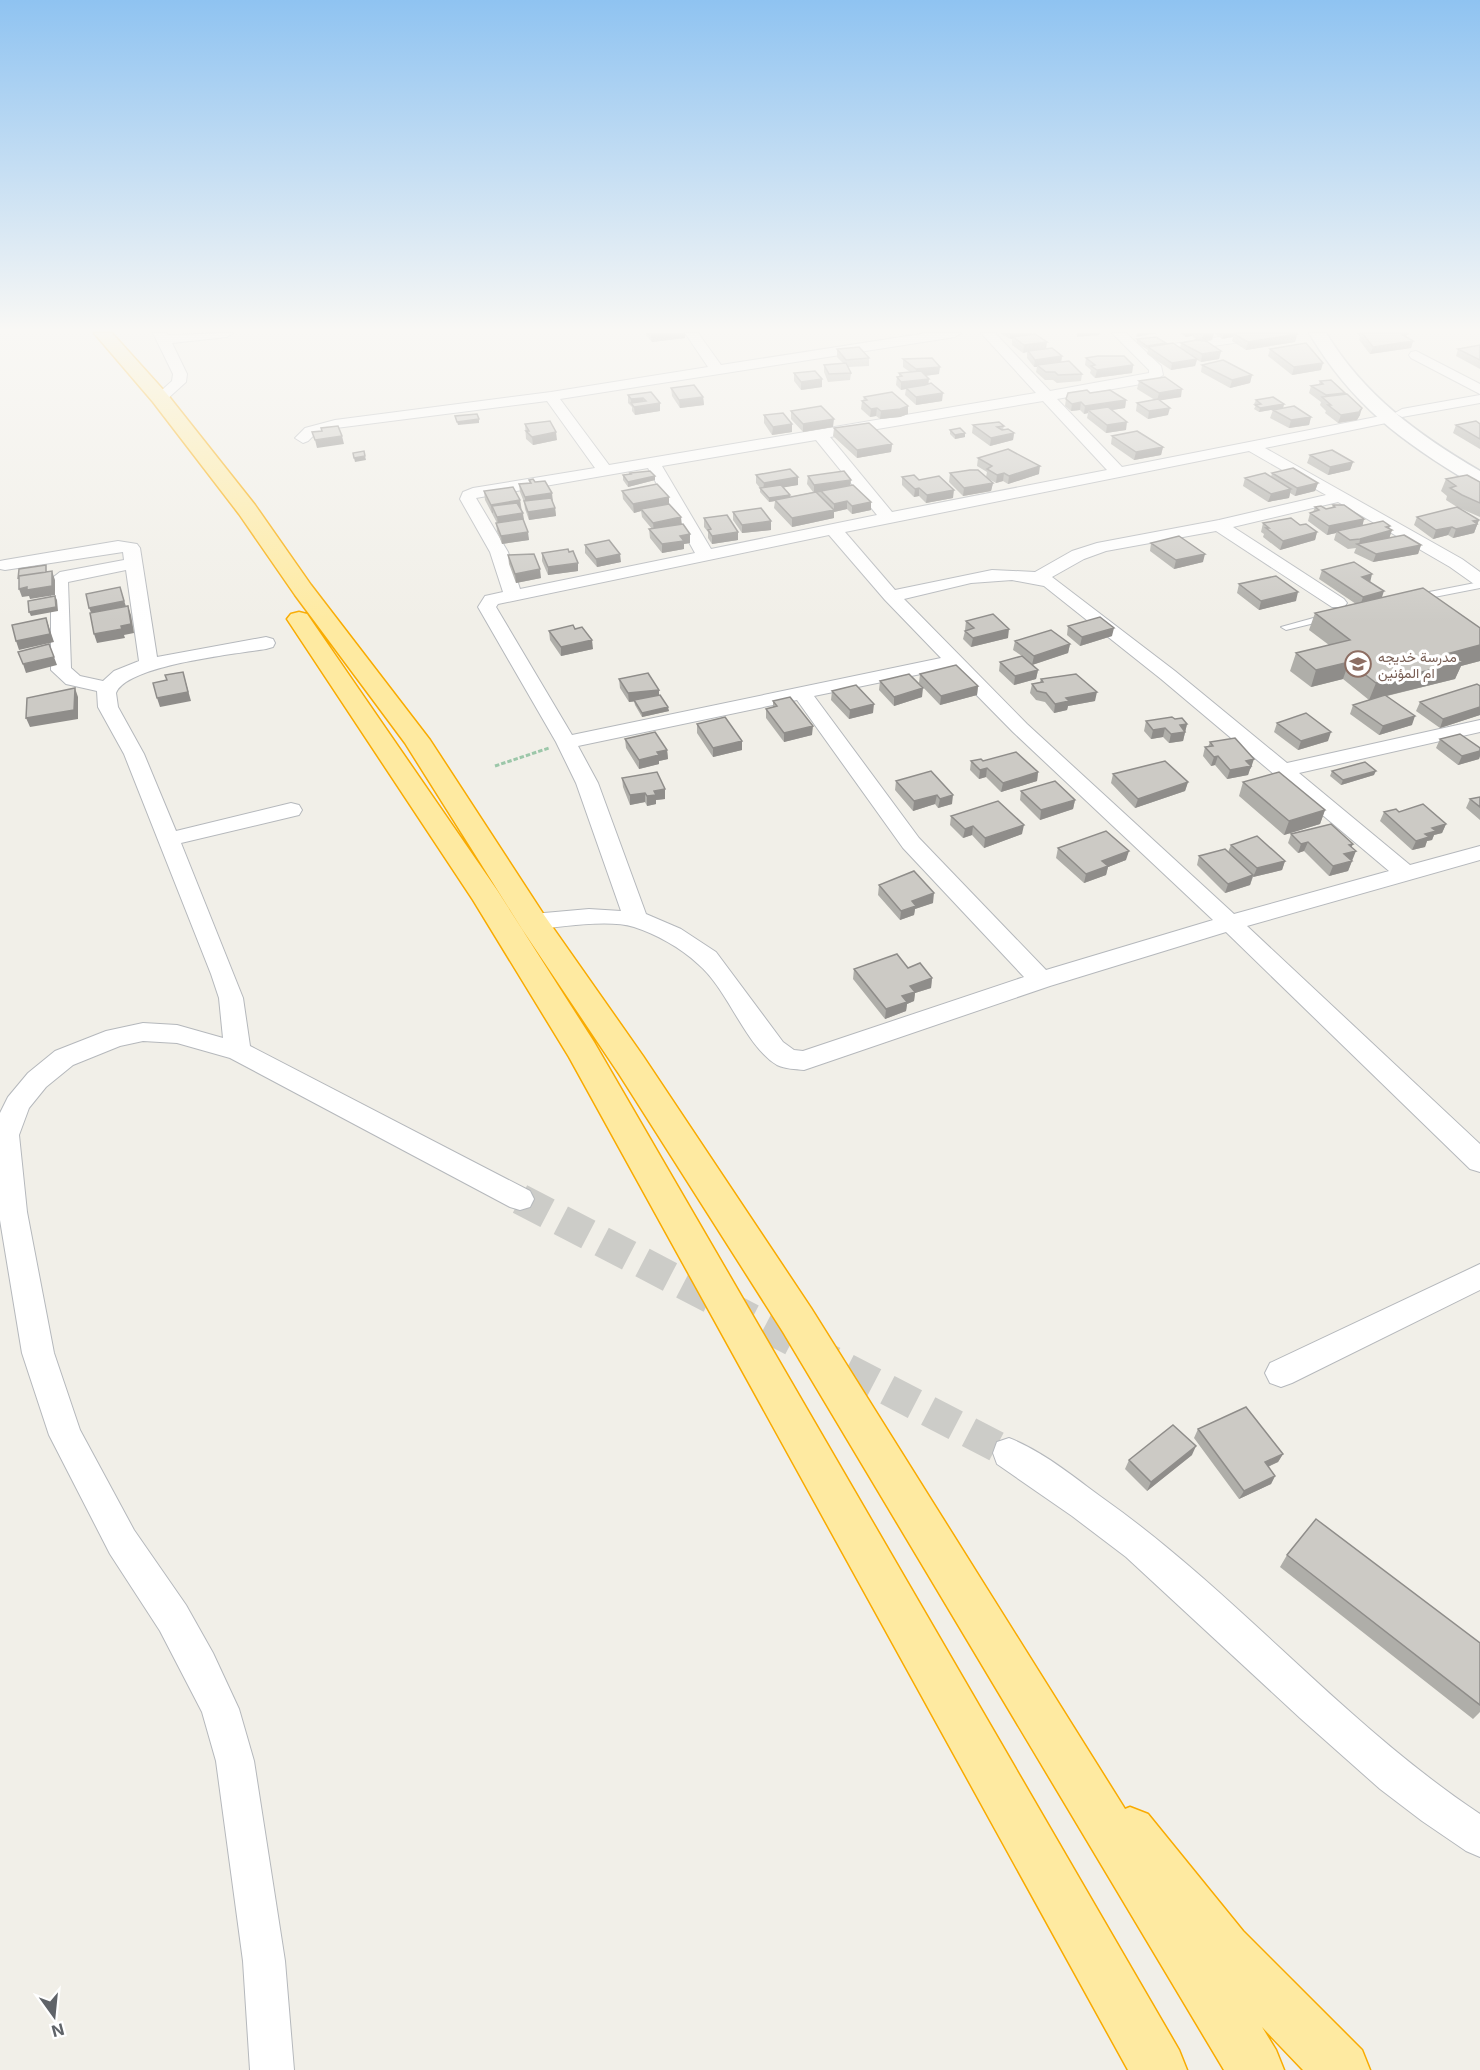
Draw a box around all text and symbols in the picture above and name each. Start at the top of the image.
place label: مدرسة خديجه ام المؤنين [1378,648,1457,682]
school or university icon: مدرسة خديجه ام المؤنين [1343,649,1373,679]
north arrow [24,1986,84,2046]
text: N [49,2019,66,2042]

